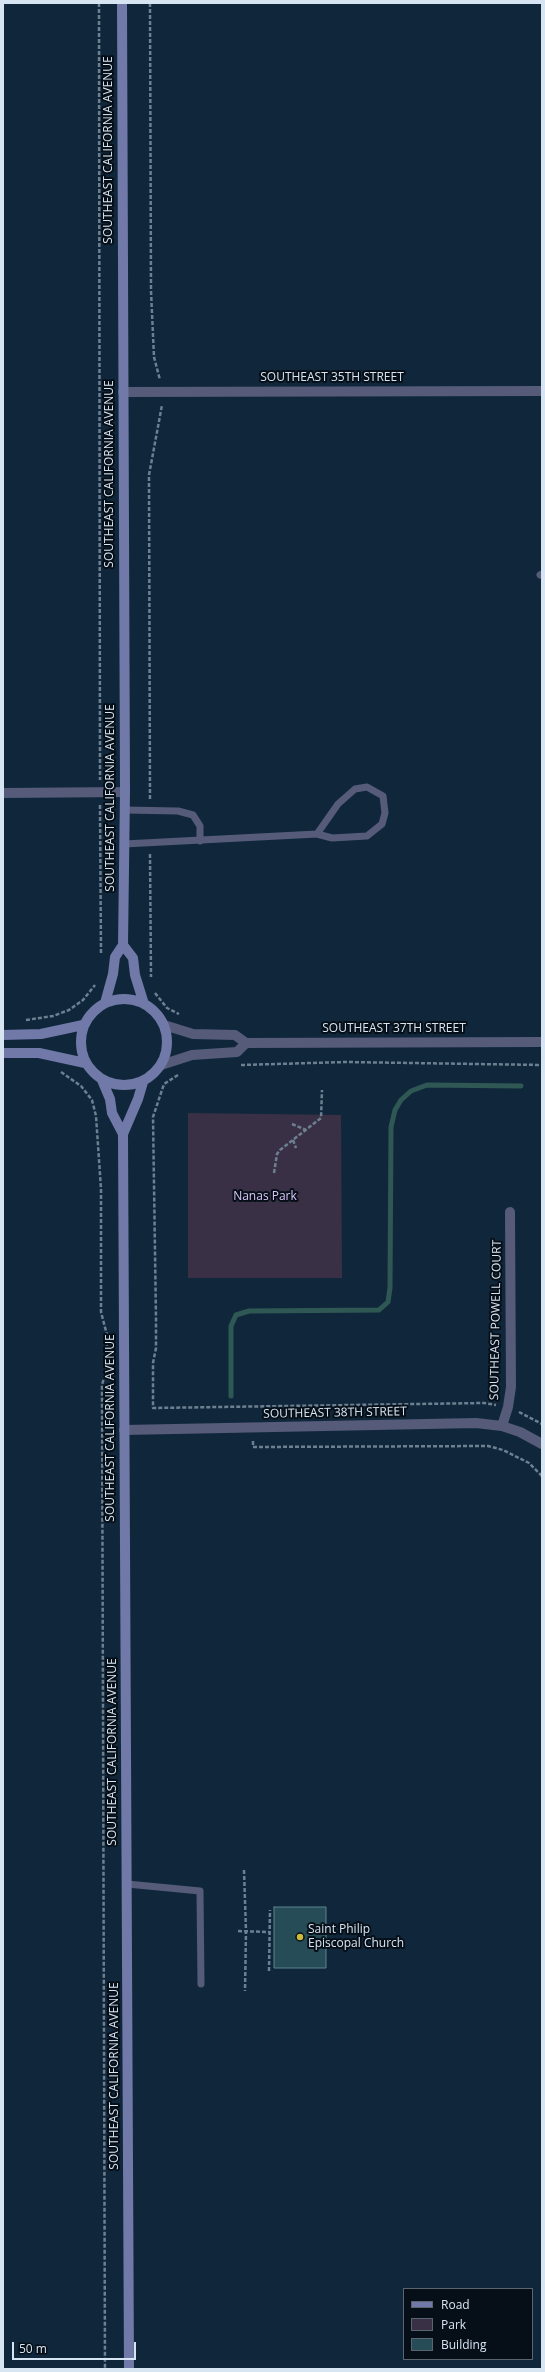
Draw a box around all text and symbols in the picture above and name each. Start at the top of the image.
street label: SOUTHEAST CALIFORNIA AVENUE [102,56,116,244]
street label: SOUTHEAST 35TH STREET [260,371,404,385]
street label: SOUTHEAST CALIFORNIA AVENUE [103,380,117,568]
street label: SOUTHEAST CALIFORNIA AVENUE [104,704,118,892]
street label: SOUTHEAST 37TH STREET [322,1022,466,1036]
park label: Nanas Park [233,1190,297,1204]
street label: SOUTHEAST POWELL COURT [487,1240,505,1400]
street label: SOUTHEAST CALIFORNIA AVENUE [104,1334,118,1522]
street label: SOUTHEAST 38TH STREET [263,1405,407,1421]
street label: SOUTHEAST CALIFORNIA AVENUE [106,1658,120,1846]
place label: Saint Philip Episcopal Church [308,1923,404,1951]
marker: Saint Philip Episcopal Church [295,1932,305,1942]
street label: SOUTHEAST CALIFORNIA AVENUE [108,1982,122,2170]
legend [403,2288,533,2360]
text: Road [441,2296,470,2313]
text: Park [441,2316,466,2333]
scale bar [14,2334,138,2360]
text: Building [441,2336,486,2353]
text: 50 m [19,2340,47,2357]

